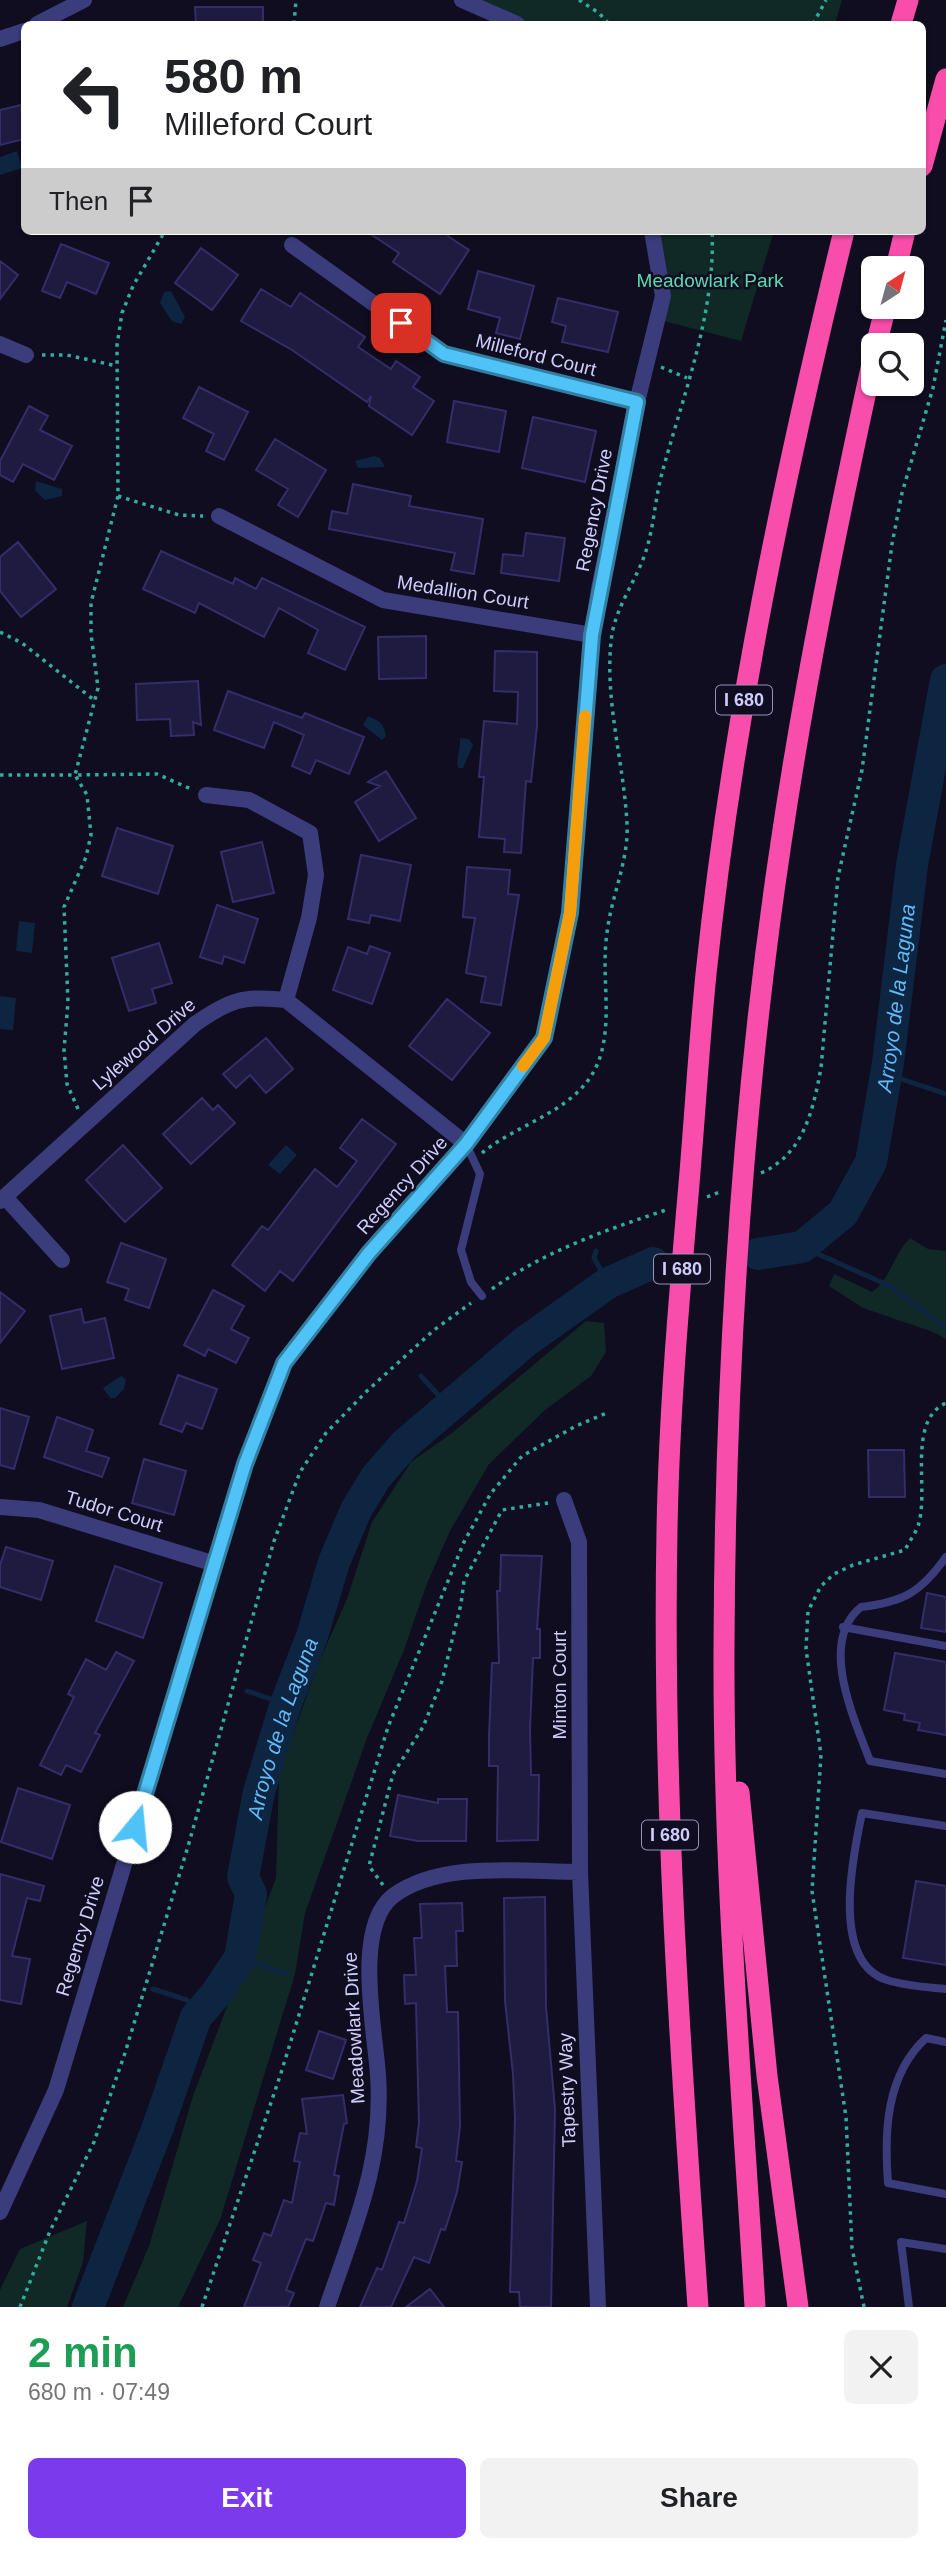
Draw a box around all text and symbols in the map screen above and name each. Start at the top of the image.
icon: left [49,49,140,140]
text: 580 m [164,49,303,103]
text: Milleford Court [164,106,372,142]
icon: arrive [122,182,160,220]
text: Then [49,186,108,216]
north arrow [861,256,924,318]
map controls [861,256,924,396]
park label: Meadowlark Park [637,270,784,291]
pin [371,293,431,353]
icon: arrive [382,304,420,342]
street label: Milleford Court [474,330,599,380]
button: search [861,333,924,396]
street label: Regency Drive [572,447,616,573]
street label: Medallion Court [396,571,531,613]
road number: I 680 [716,686,772,714]
water label: Arroyo de la Laguna [871,903,919,1096]
street label: Lylewood Drive [88,994,200,1094]
street label: Regency Drive [353,1132,451,1238]
road number: I 680 [654,1254,710,1284]
street label: Tudor Court [63,1486,166,1536]
street label: Minton Court [549,1630,570,1739]
water label: Arroyo de la Laguna [242,1634,322,1823]
position arrow [98,1790,172,1864]
road number: I 680 [642,1821,698,1850]
street label: Regency Drive [52,1873,108,1999]
street label: Meadowlark Drive [340,1952,368,2104]
street label: Tapestry Way [554,2032,579,2148]
text: 2 min [28,2329,138,2376]
button: close [844,2330,918,2404]
text: 680 m · 07:49 [28,2379,170,2405]
button: Exit [28,2458,466,2538]
button: Share [480,2458,918,2538]

